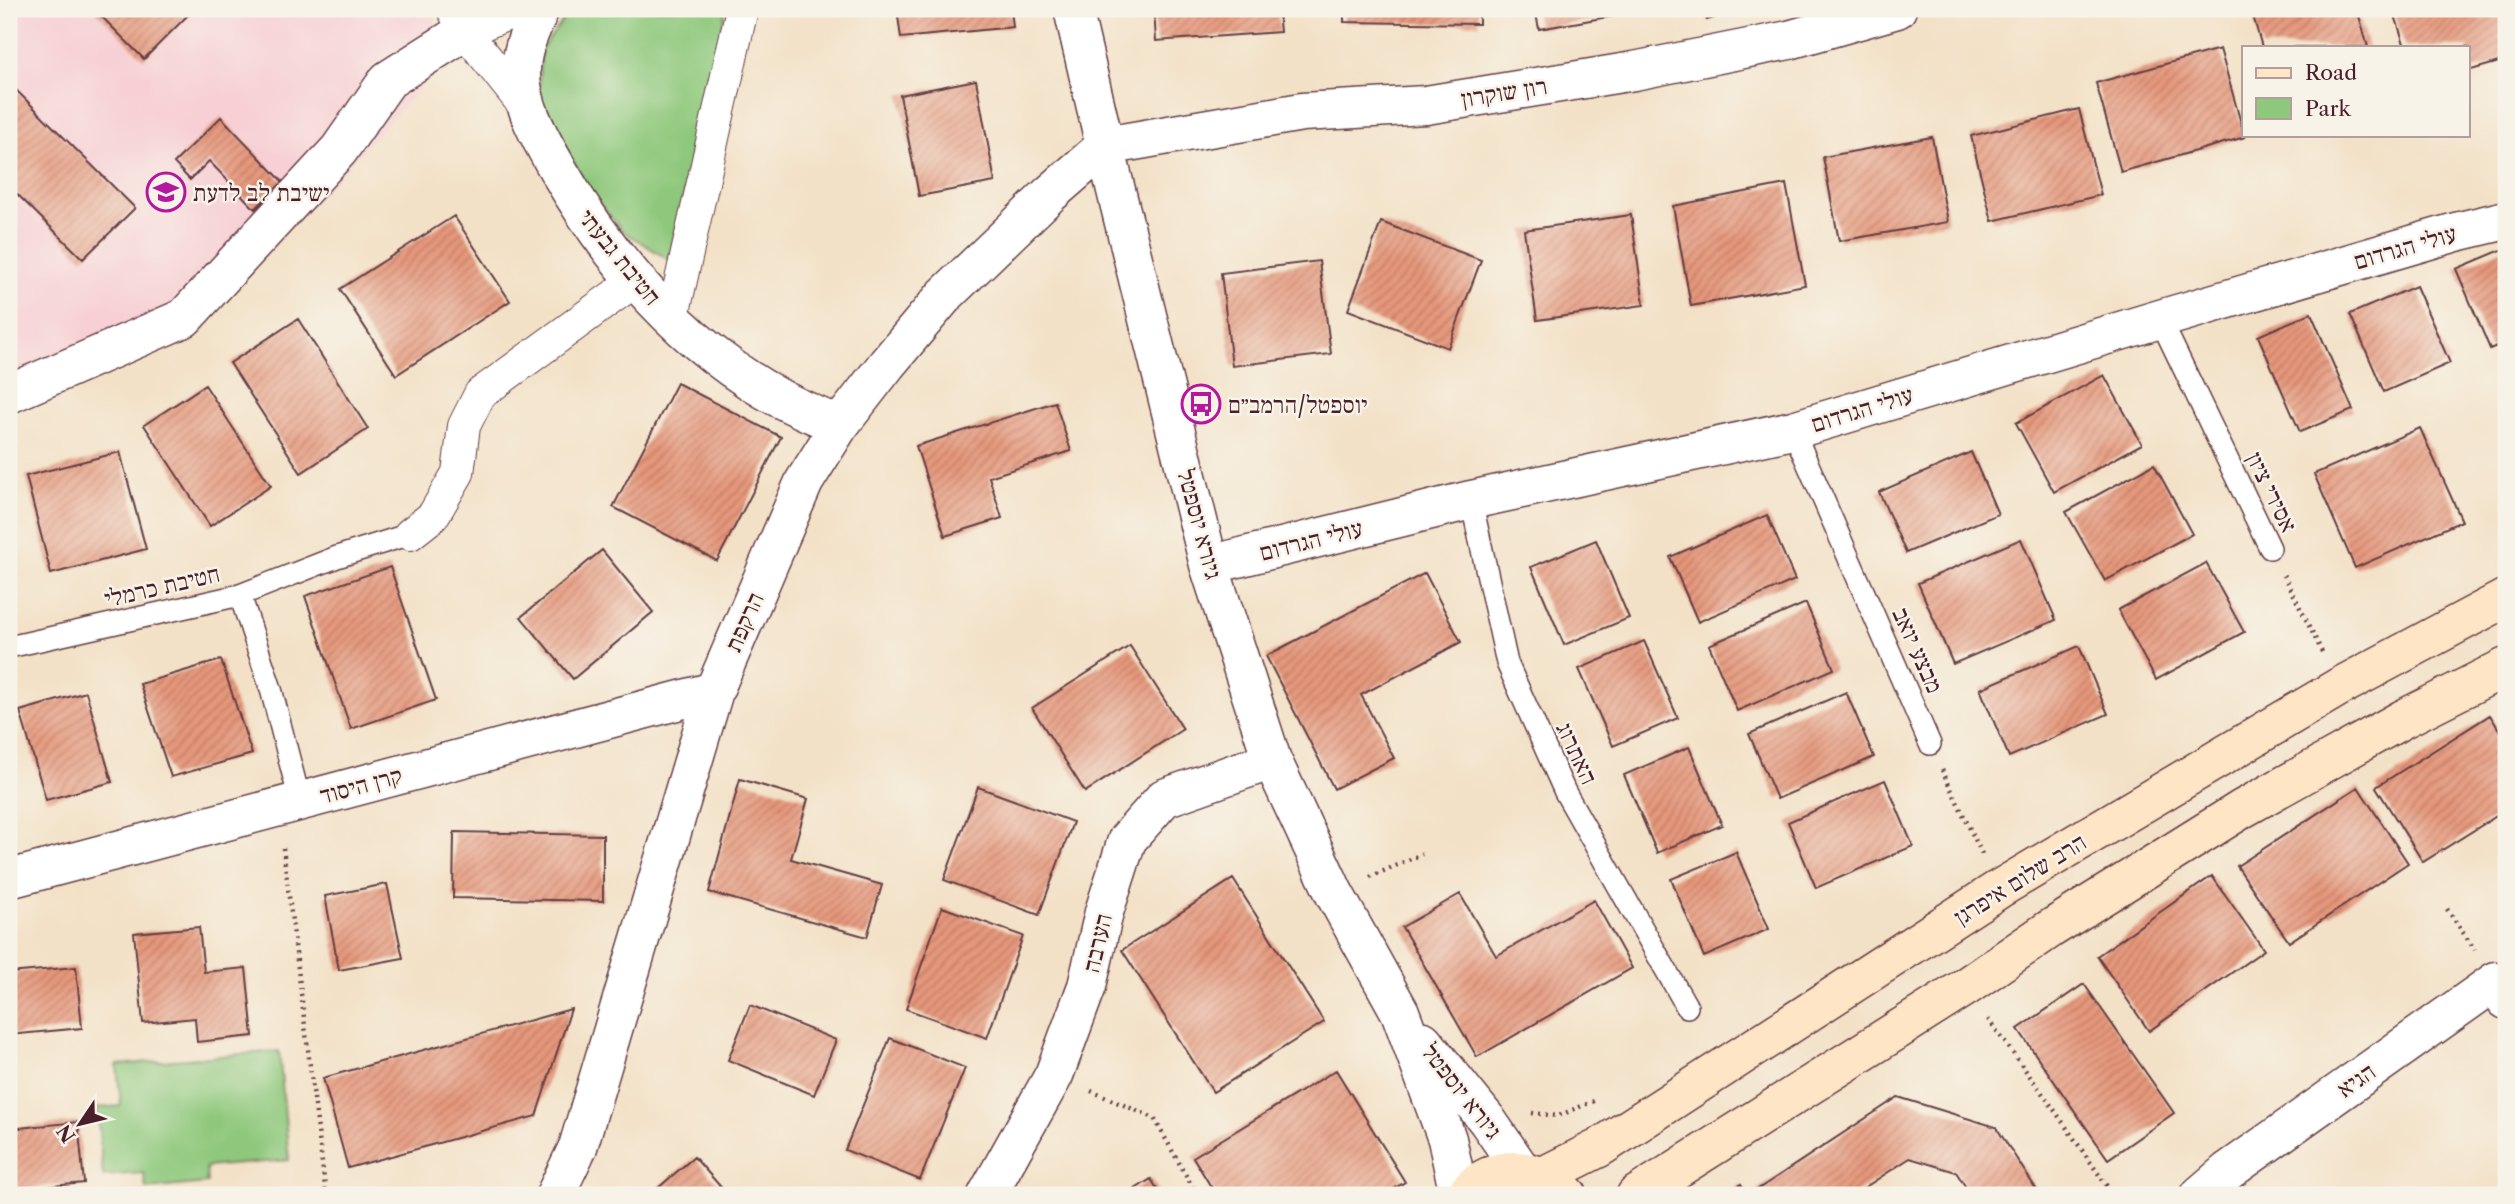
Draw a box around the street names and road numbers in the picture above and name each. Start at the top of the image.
street label: רון שוקרון [1459,71,1549,113]
street label: חטיבת גבעתי [573,203,667,311]
street label: עולי הגרדום [2350,219,2460,275]
street label: עולי הגרדום [1808,380,1916,438]
street label: אסירי ציון [2240,447,2304,537]
street label: גיורא יוספטל [1171,465,1229,583]
street label: עולי הגרדום [1257,513,1365,567]
street label: חטיבת כרמלי [101,559,223,613]
street label: הרקפת [718,588,770,656]
street label: מבצע יואב [1886,603,1950,697]
street label: האתרוג [1550,717,1604,789]
street label: קרן היסוד [317,760,405,810]
street label: הרב שלום איפרגן [1949,827,2091,931]
street label: הערבה [1076,911,1118,975]
street label: גיורא יוספטל [1416,1037,1508,1145]
street label: הגיא [2331,1057,2381,1103]

